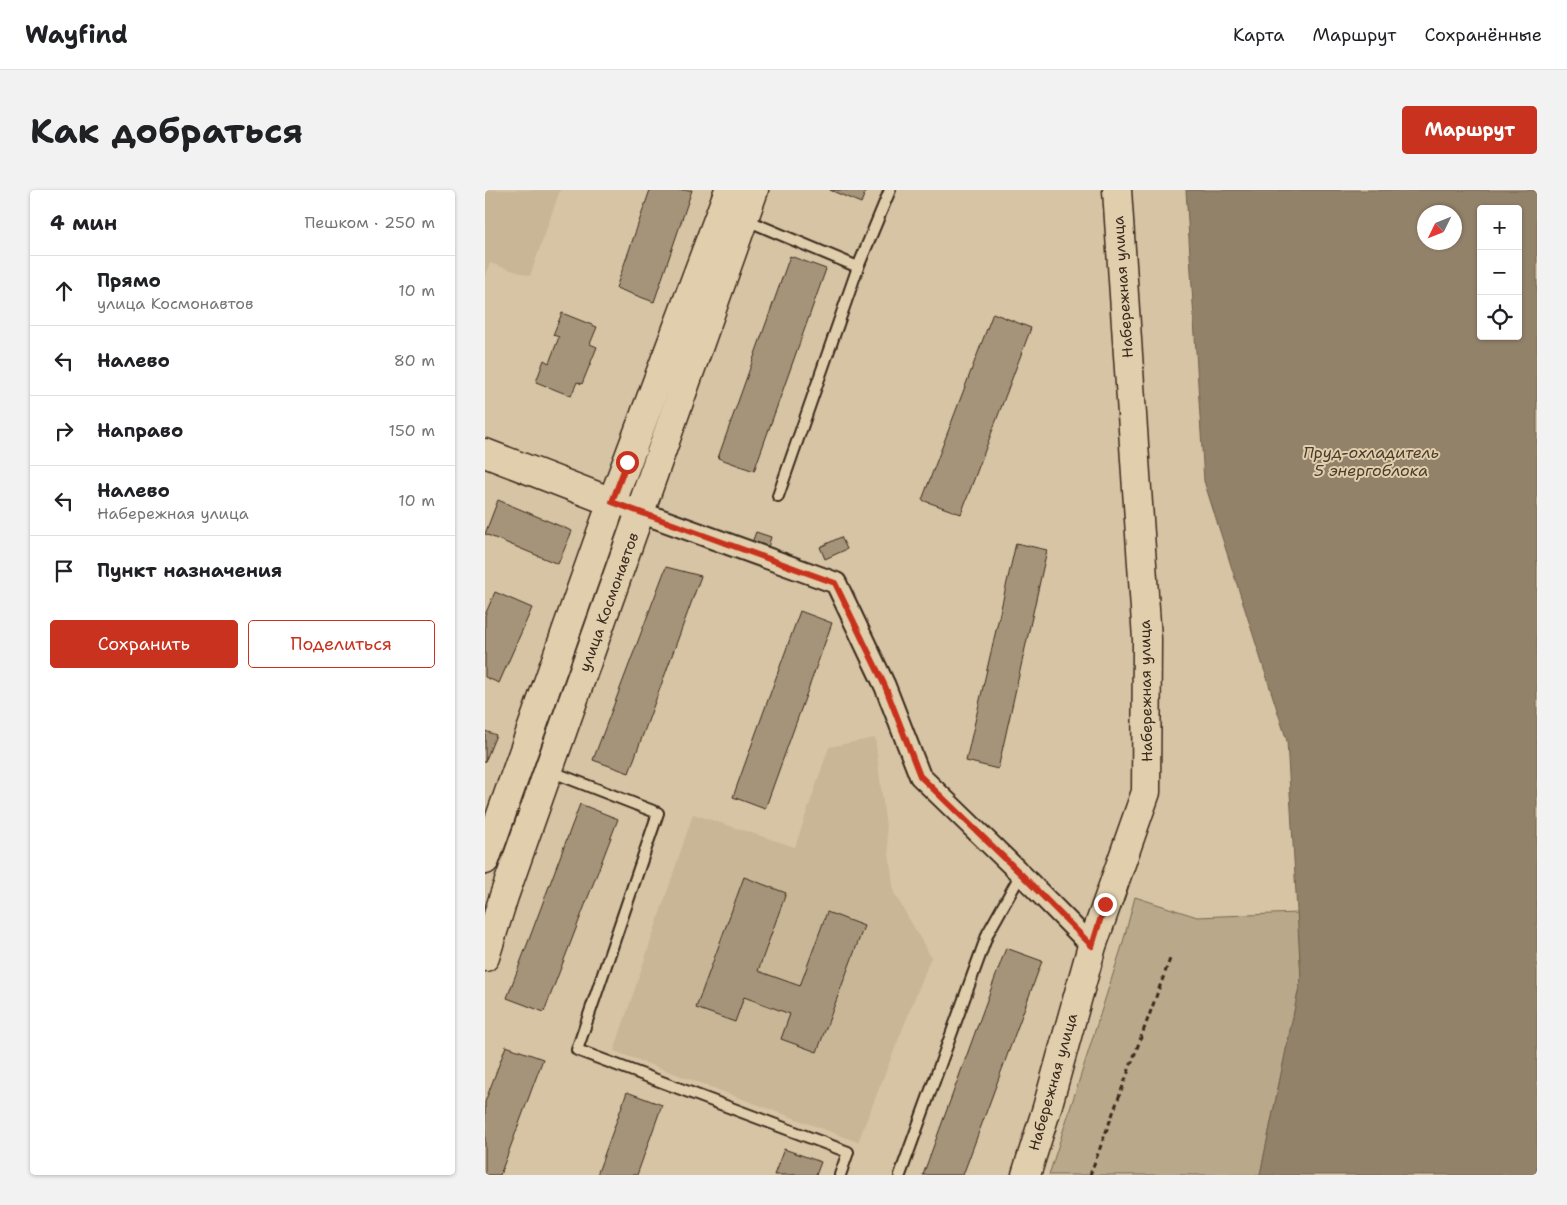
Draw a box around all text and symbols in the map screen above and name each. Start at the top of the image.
text: Wayfind [25,19,128,51]
text: Карта [1233,23,1284,47]
text: Маршрут [1312,23,1396,47]
text: Сохранённые [1424,23,1542,47]
button: Маршрут [1402,106,1537,154]
text: Как добраться [30,107,303,154]
north arrow [1417,205,1462,250]
map controls [1477,205,1522,340]
button: + [1477,205,1522,250]
text: 4 мин [50,209,117,237]
text: Пешком · 250 m [305,212,435,233]
street label: Набережная улица [1108,215,1138,359]
button: − [1477,250,1522,295]
text: Прямо [97,268,161,293]
icon: ahead [50,277,78,305]
text: 10 m [398,280,435,301]
text: улица Космонавтов [97,293,253,314]
button: locate [1477,295,1522,340]
icon: left [50,347,78,375]
text: Налево [97,348,170,373]
text: 80 m [394,350,435,371]
icon: right [50,417,78,445]
text: Направо [97,418,183,443]
text: 150 m [388,420,435,441]
water label: Пруд-охладитель 5 энергоблока [1303,442,1439,481]
route start [616,451,639,474]
text: Налево [97,478,170,503]
icon: left [50,487,78,515]
text: 10 m [398,490,435,511]
text: Набережная улица [97,503,249,524]
street label: улица Космонавтов [575,530,644,674]
icon: arrive [50,557,78,585]
text: Пункт назначения [97,558,282,583]
street label: Набережная улица [1135,619,1157,762]
button: Сохранить [50,620,238,668]
button: Поделиться [248,620,435,668]
route end [1094,893,1117,916]
street label: Набережная улица [1024,1010,1082,1153]

